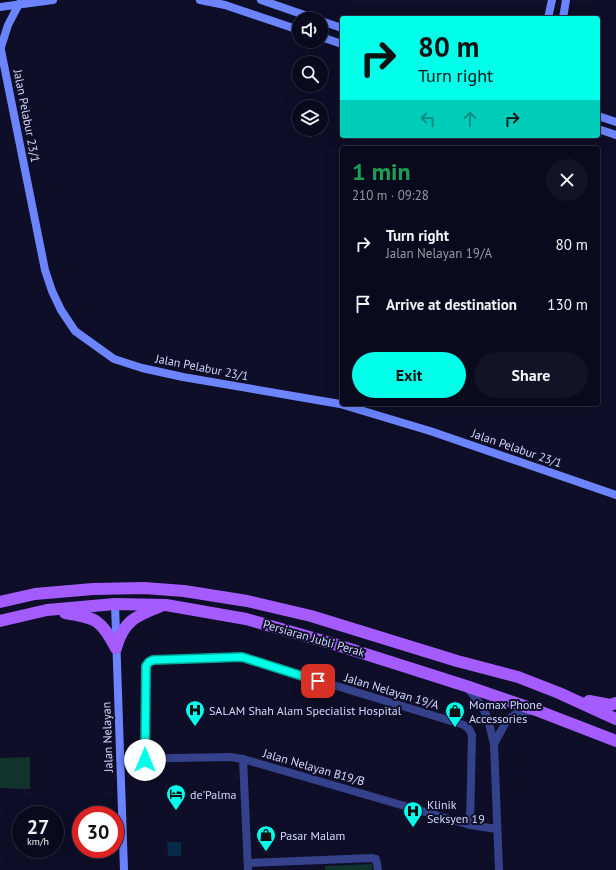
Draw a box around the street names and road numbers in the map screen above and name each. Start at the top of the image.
street label: Jalan Pelabur 23/1 [10,67,43,164]
street label: Jalan Pelabur 23/1 [153,350,250,383]
street label: Jalan Pelabur 23/1 [469,425,564,470]
street label: Persiaran Jubli Perak [261,616,367,660]
street label: Jalan Nelayan 19/A [342,669,441,712]
street label: Jalan Nelayan [98,702,116,773]
street label: Jalan Nelayan B19/B [261,745,367,789]

